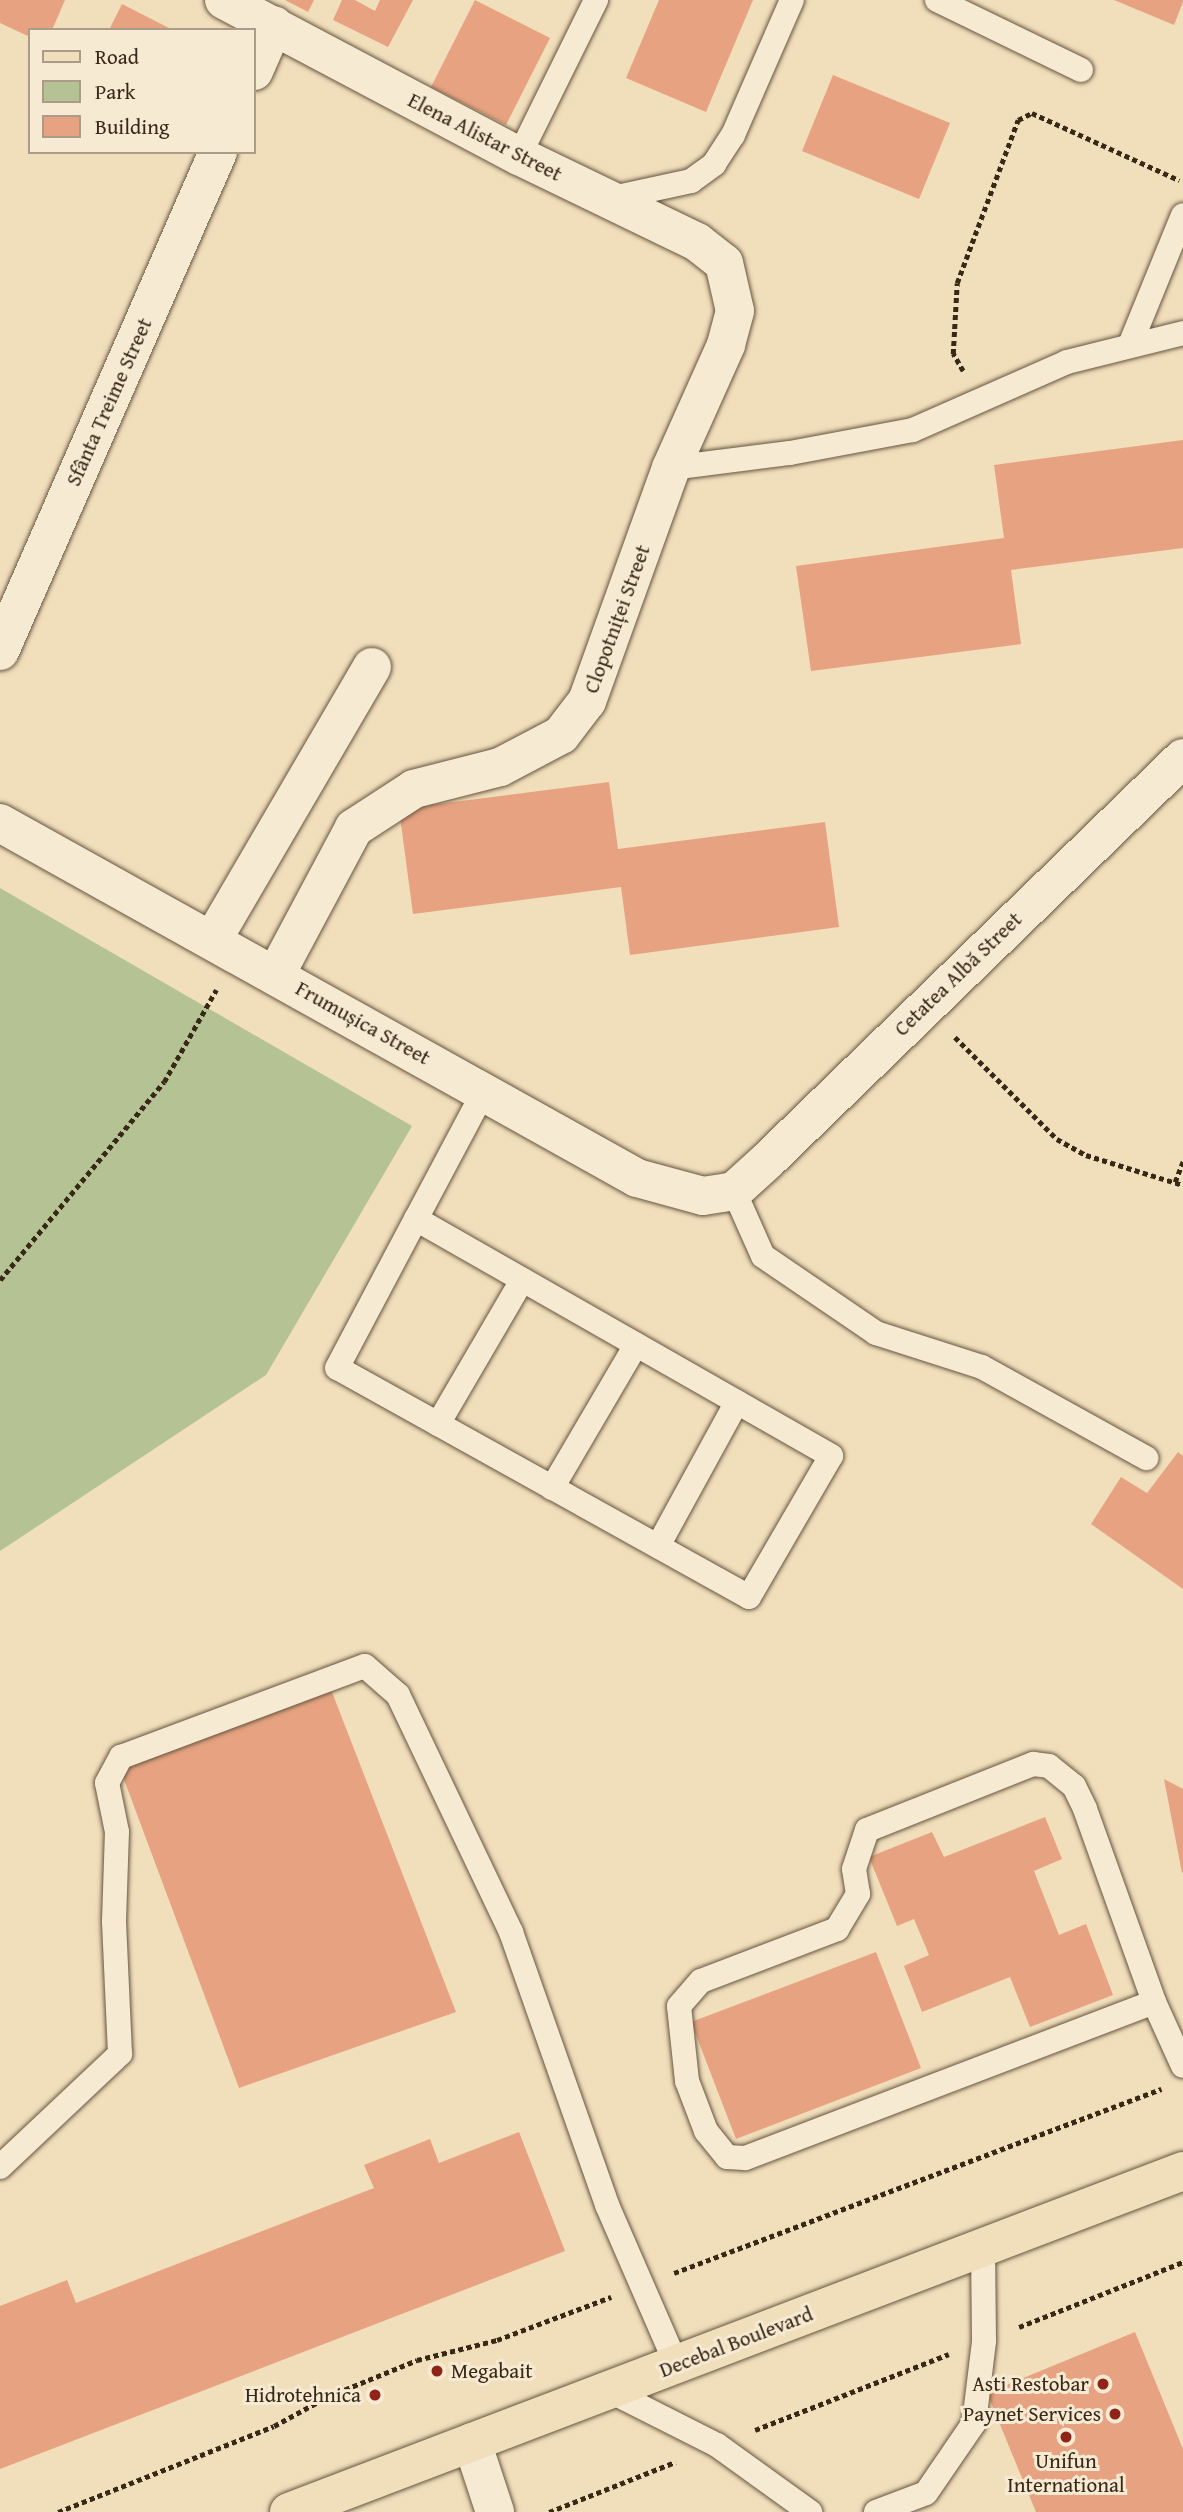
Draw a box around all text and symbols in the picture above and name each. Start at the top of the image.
legend [28,28,256,154]
text: Road [95,41,139,72]
text: Park [95,76,136,107]
street label: Elena Alistar Street [404,87,566,187]
text: Building [95,111,169,142]
street label: Sfânta Treime Street [61,314,157,490]
street label: Clopotniței Street [578,541,656,697]
street label: Cetatea Albă Street [889,907,1027,1041]
street label: Frumușica Street [291,976,435,1070]
street label: Decebal Boulevard [656,2301,816,2383]
place label: Megabait [451,2358,533,2384]
marker: Megabait [429,2363,445,2379]
place label: Asti Restobar [972,2371,1089,2397]
marker: Asti Restobar [1095,2376,1111,2392]
place label: Hidrotehnica [245,2382,361,2408]
marker: Hidrotehnica [367,2387,383,2403]
place label: Paynet Services [963,2401,1101,2427]
marker: Paynet Services [1107,2406,1123,2422]
marker: Unifun International [1058,2429,1074,2445]
place label: Unifun International [1007,2448,1125,2498]

